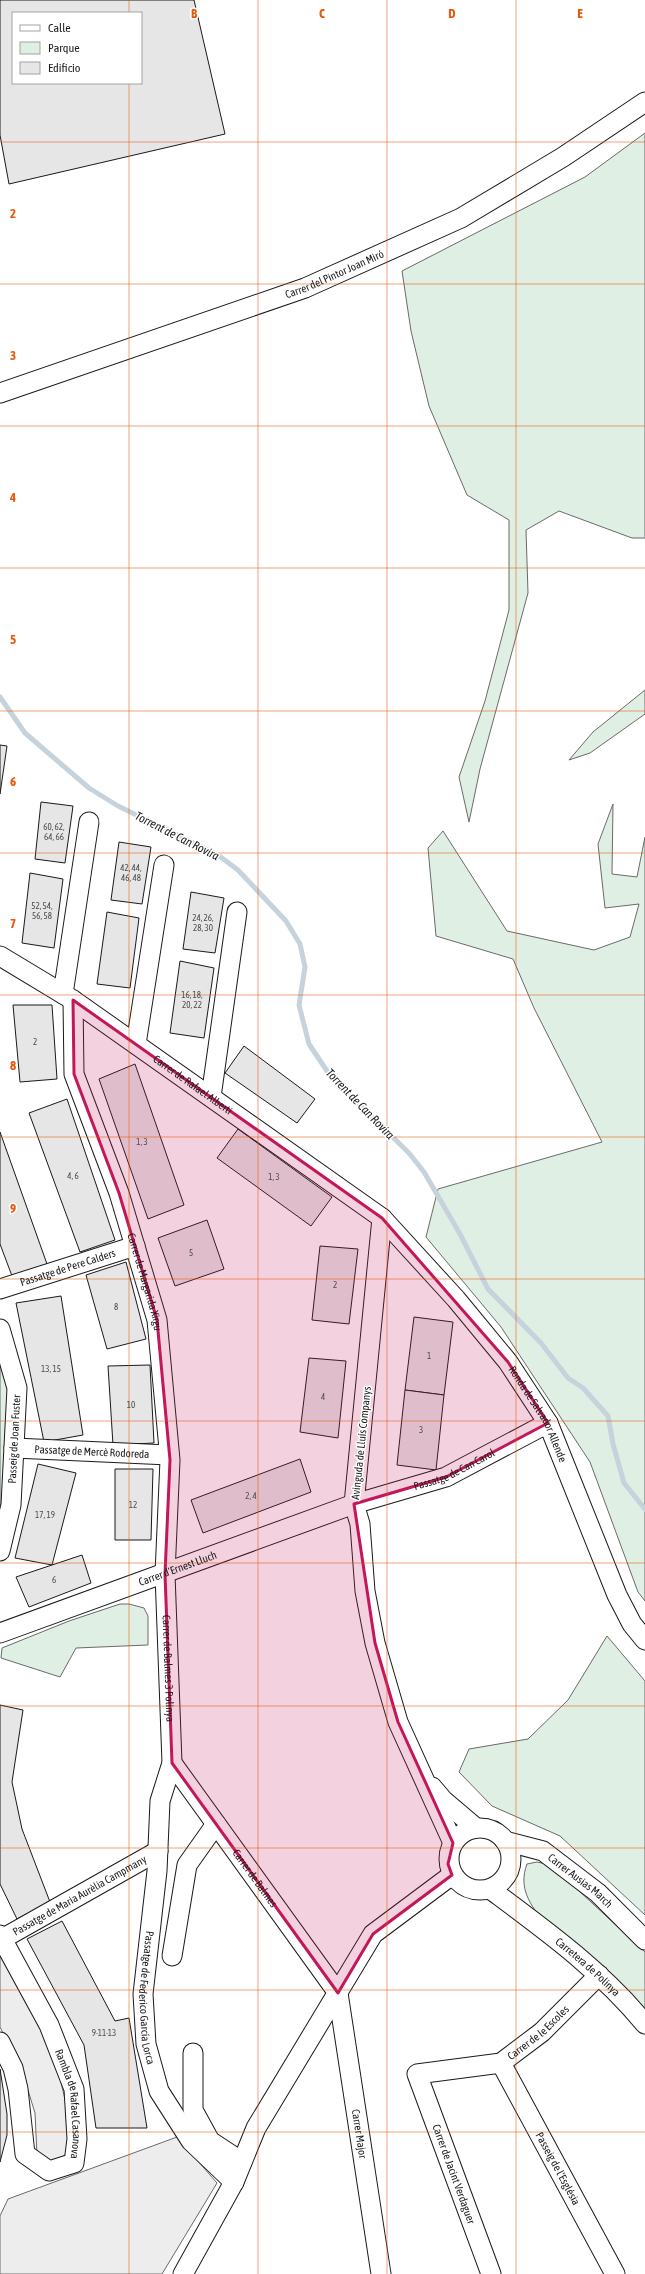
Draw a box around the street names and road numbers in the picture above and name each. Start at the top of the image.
street label: Carrer del Pintor Joan Miró [284,248,385,300]
street label: Carrer de Rafael Alberti [151,1053,235,1117]
street label: Carrer de Margarida Xirgu [125,1232,164,1331]
street label: Passatge de Pere Calders [18,1247,117,1288]
street label: Ronda de Salvador Allende [506,1364,569,1464]
street label: Avinguda de Lluís Companys [349,1386,373,1500]
street label: Passeig de Joan Fuster [6,1394,22,1484]
street label: Passatge de Mercè Rodoreda [34,1443,150,1460]
street label: Passatge de Can Carol [412,1446,497,1492]
street label: Carrer d'Ernest Lluch [137,1549,218,1588]
street label: Carrer de Balmes 3 Polinya [161,1615,176,1722]
street label: Carrer de Balmes [230,1847,280,1909]
street label: Carrer Ausias March [546,1851,615,1910]
street label: Passatge de Maria Aurèlia Campmany [11,1853,149,1938]
street label: Passatge de Federico García Lorca [137,1930,157,2066]
street label: Carretera de Polinya [553,1935,622,1998]
street label: Carrer de le Escoles [505,2003,571,2062]
street label: Rambla de Rafael Casanova [53,2047,83,2159]
street label: Carrer Major [350,2108,369,2160]
street label: Carrer de Jacint Verdaguer [430,2123,478,2226]
street label: Passeig de l'Església [534,2130,583,2207]

